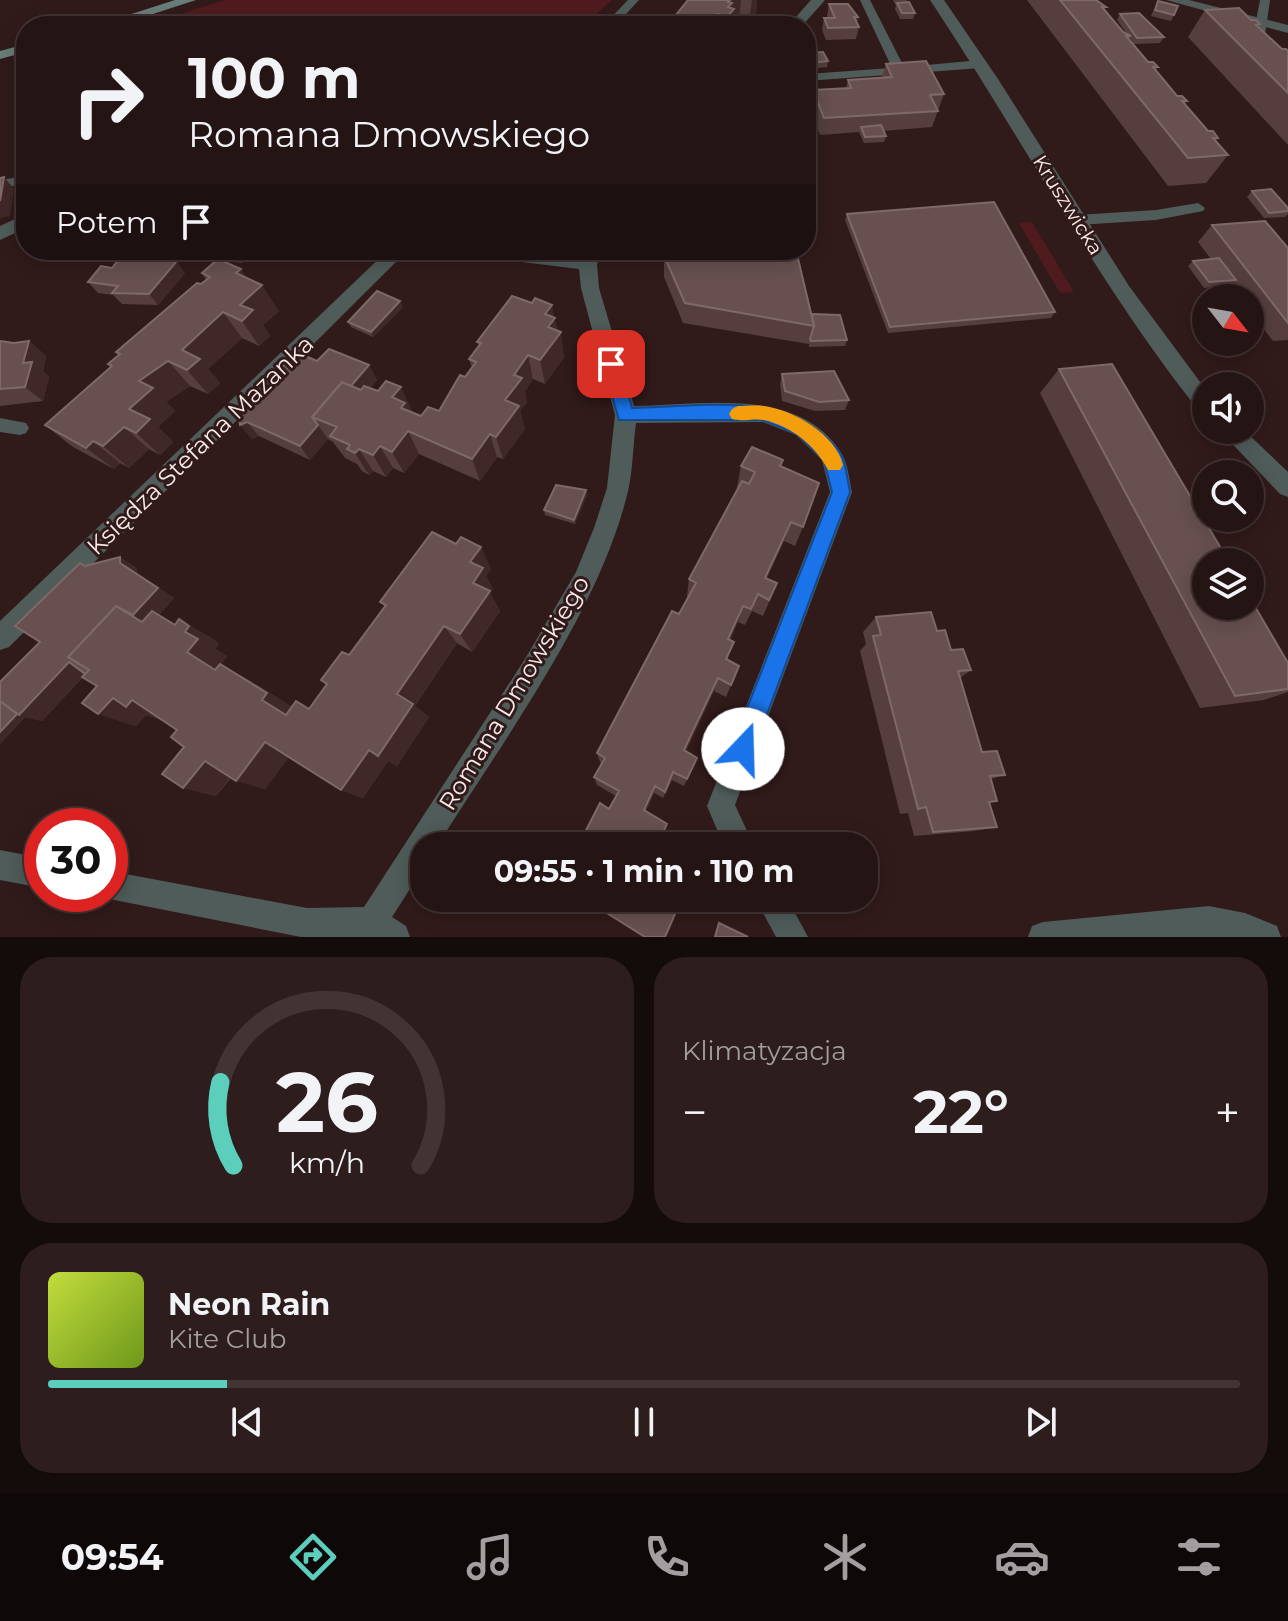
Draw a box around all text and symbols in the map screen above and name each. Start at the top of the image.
text: 100 m [188,44,361,112]
icon: right [56,48,160,152]
text: Romana Dmowskiego [188,112,590,156]
street label: Kruszwicka [1028,151,1108,259]
icon: arrive [174,200,218,244]
text: Potem [56,204,158,241]
north arrow [1192,284,1264,356]
map controls [1192,284,1264,620]
street label: Księdza Stefana Mazanka [81,329,319,561]
pin [577,330,645,398]
icon: arrive [589,342,633,386]
button: sound [1192,372,1264,444]
button: search [1192,460,1264,532]
button: layers [1192,548,1264,620]
street label: Romana Dmowskiego [433,571,595,815]
position arrow [701,707,785,791]
speed limit sign: 30 [24,808,128,912]
text: 09:55 · 1 min · 110 m [494,853,794,890]
text: Klimatyzacja [682,1035,847,1067]
text: 26 [276,1051,378,1153]
text: 22° [913,1075,1009,1148]
text: − [682,1085,707,1139]
text: + [1215,1085,1240,1139]
text: km/h [289,1145,365,1180]
text: Neon Rain [168,1286,330,1323]
text: Kite Club [168,1323,286,1355]
icon: previous [225,1400,269,1444]
icon: pause [622,1400,666,1444]
icon: next [1019,1400,1063,1444]
icon: directions [285,1529,341,1585]
icon: music [462,1529,518,1585]
icon: phone [639,1529,695,1585]
icon: climate [817,1529,873,1585]
icon: car [994,1529,1050,1585]
icon: filters [1171,1529,1227,1585]
text: 09:54 [61,1535,164,1579]

